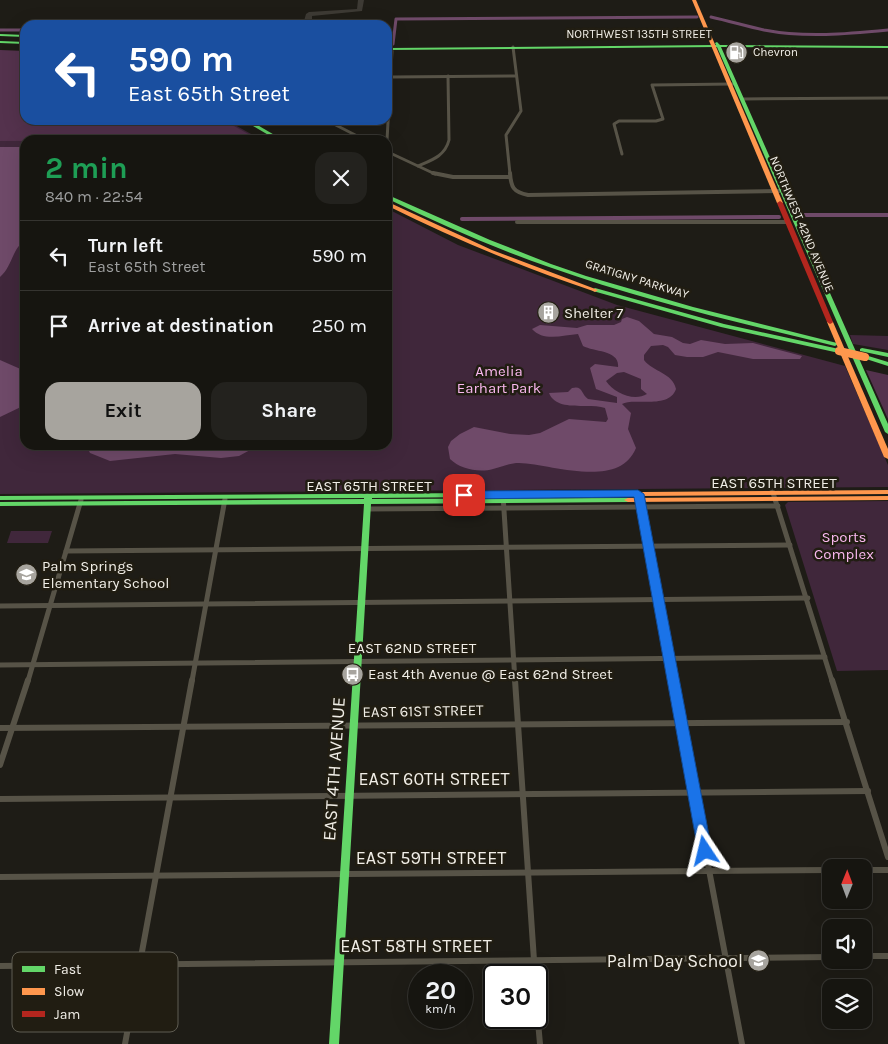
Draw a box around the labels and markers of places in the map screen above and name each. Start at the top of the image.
fuel station icon: Chevron [725,40,749,64]
place label: Chevron [753,45,798,59]
building icon: Shelter 7 [536,301,560,325]
place label: Shelter 7 [564,304,623,322]
pin [443,474,485,516]
place label: Palm Springs Elementary School [42,557,169,592]
school or university icon: Palm Springs Elementary School [14,563,38,587]
bus stop icon: East 4th Avenue @ East 62nd Street [340,662,364,686]
place label: East 4th Avenue @ East 62nd Street [368,665,613,683]
school or university icon: Palm Day School [747,949,771,973]
place label: Palm Day School [607,950,743,972]

